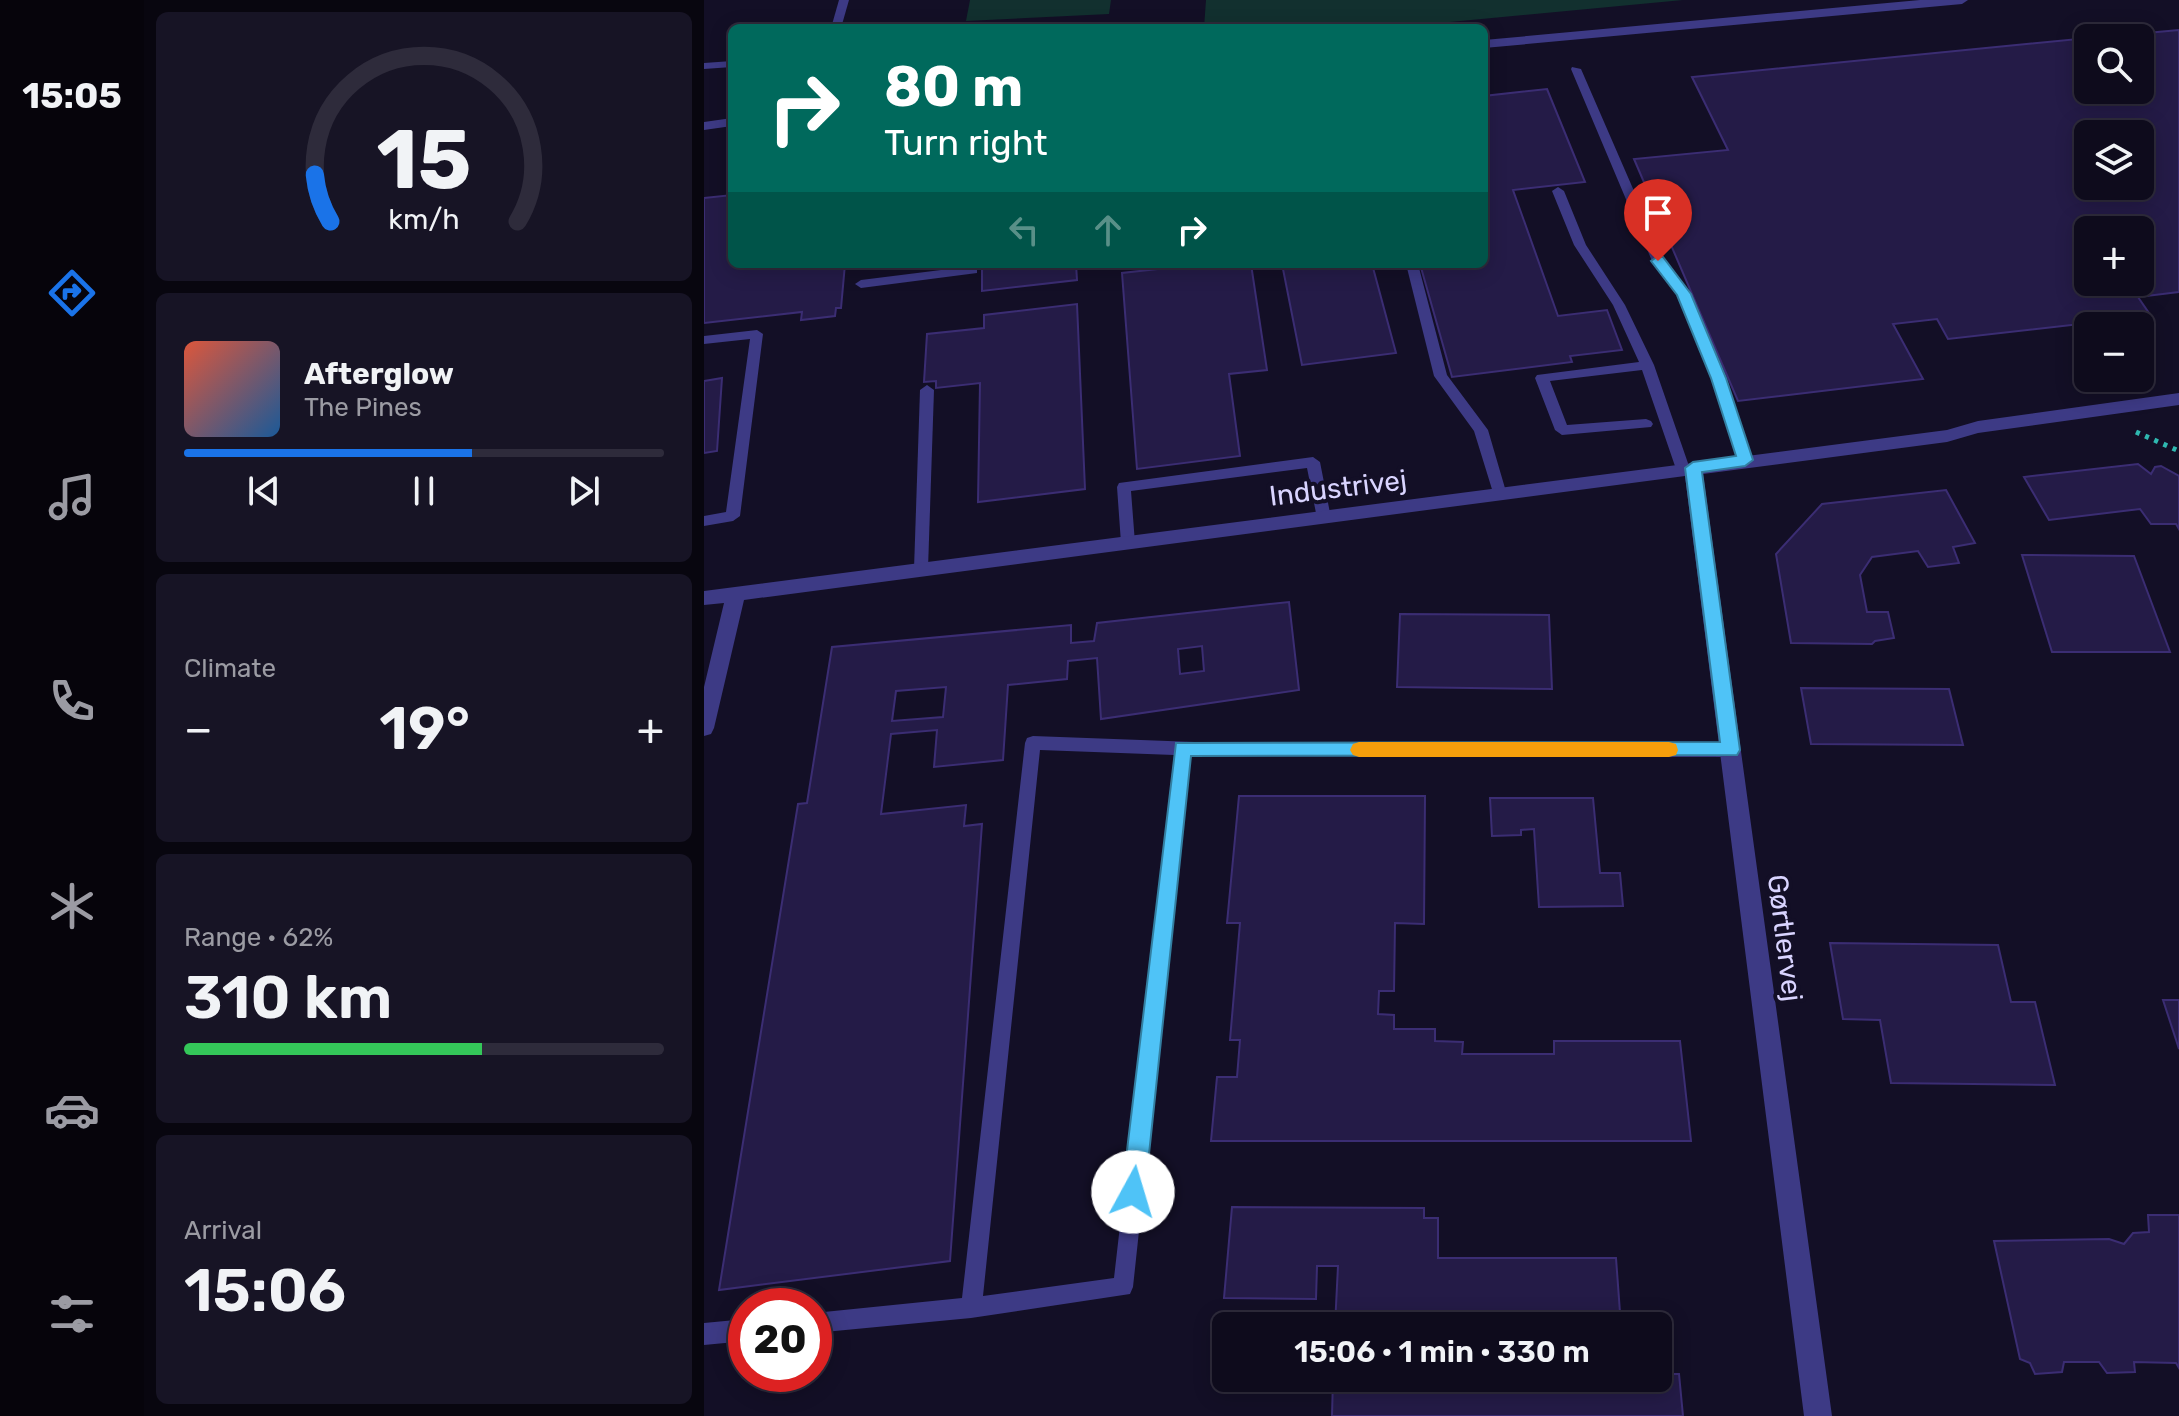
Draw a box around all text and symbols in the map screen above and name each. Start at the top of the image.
map controls [2074,24,2154,392]
button: search [2074,24,2154,104]
text: 80 m [884,54,1023,120]
icon: right [752,56,856,160]
text: 15:05 [22,74,122,117]
text: 15 [376,110,472,209]
button: layers [2074,120,2154,200]
text: Turn right [884,121,1048,164]
pin [1624,179,1692,261]
icon: arrive [1636,191,1680,235]
text: km/h [388,203,460,237]
icon: left [1002,208,1046,252]
icon: ahead [1086,208,1130,252]
icon: right [1170,208,1214,252]
button: + [2074,216,2154,296]
icon: directions [44,265,100,321]
button: − [2074,312,2154,392]
text: Afterglow [304,356,454,392]
text: The Pines [304,392,422,423]
street label: Industrivej [1267,463,1409,513]
icon: music [44,469,100,525]
icon: previous [242,469,286,513]
icon: pause [402,469,446,513]
icon: next [562,469,606,513]
text: Climate [184,653,276,684]
icon: phone [44,673,100,729]
text: 19° [379,693,470,764]
text: − [184,703,213,755]
text: + [637,703,664,755]
street label: Gørtlervej [1761,873,1809,1003]
icon: climate [44,878,100,934]
text: Range · 62% [184,922,333,953]
text: 310 km [184,962,392,1033]
icon: car [44,1082,100,1138]
position arrow [1091,1150,1175,1234]
text: Arrival [184,1215,262,1246]
text: 15:06 [184,1255,346,1326]
icon: filters [44,1286,100,1342]
speed limit sign: 20 [728,1288,832,1392]
text: 15:06 · 1 min · 330 m [1294,1334,1590,1370]

